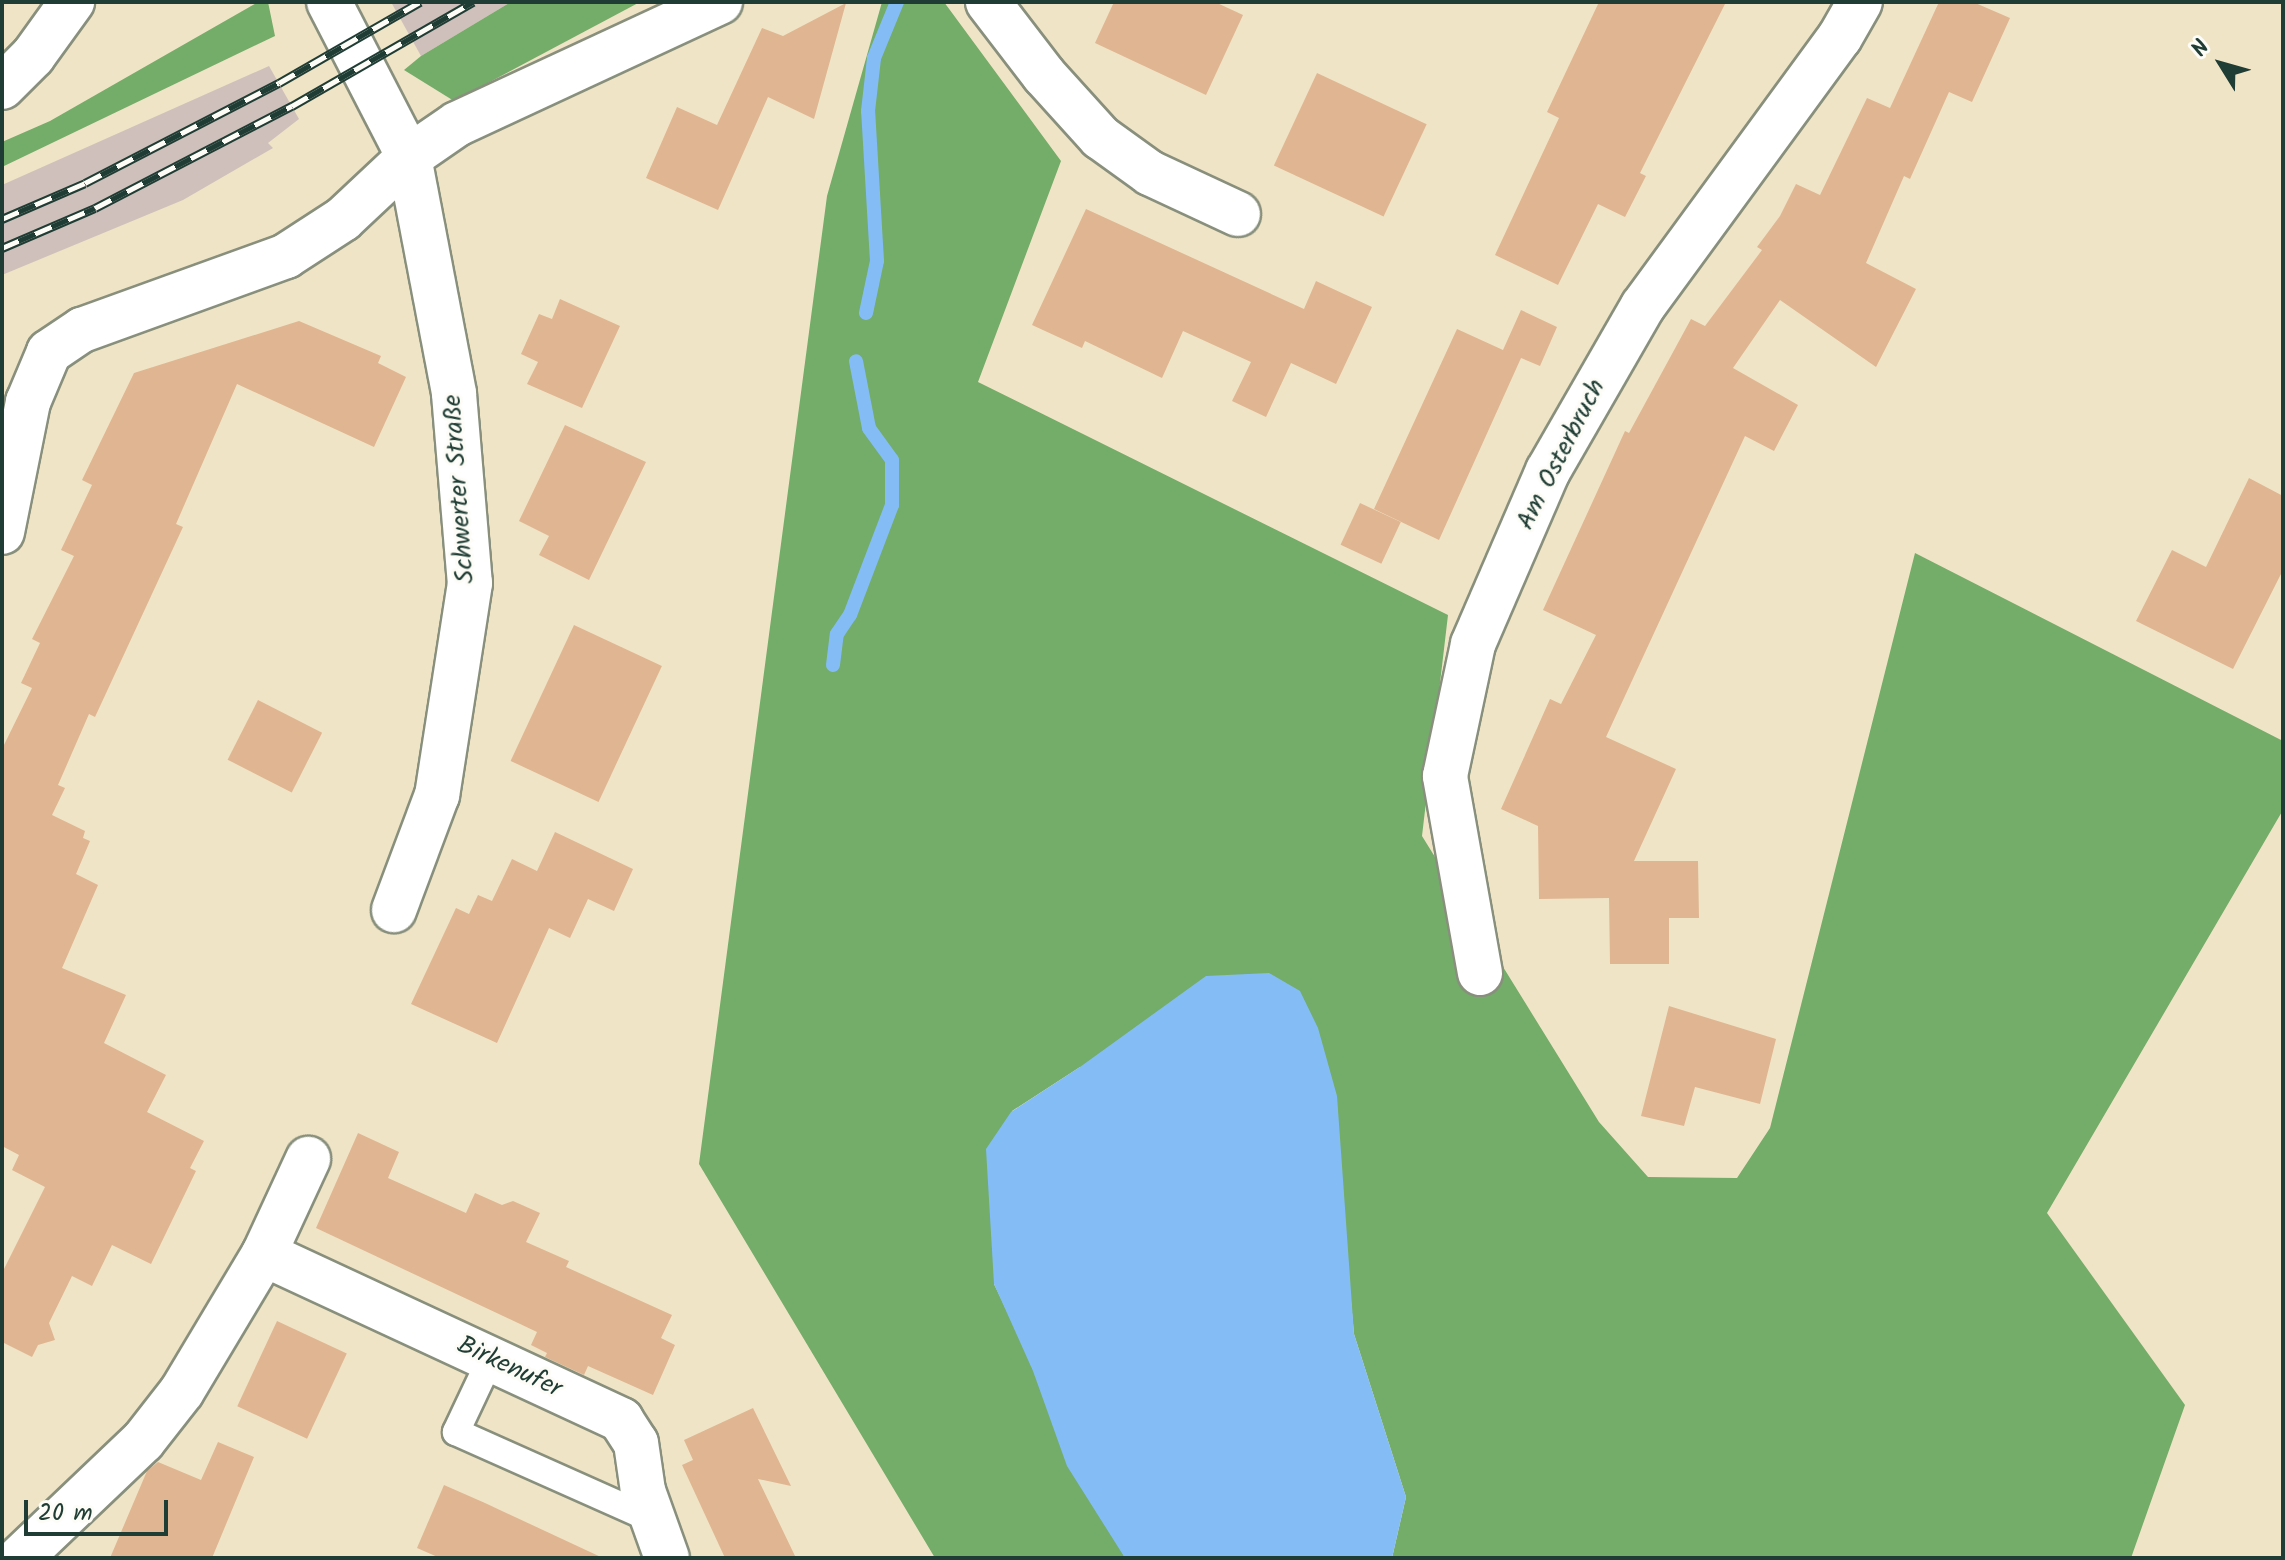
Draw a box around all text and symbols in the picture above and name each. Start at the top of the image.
north arrow [2181,24,2261,104]
text: N [2183,33,2220,65]
street label: Am Osterbruch [1511,375,1613,535]
street label: Schwerter Straße [438,393,482,585]
street label: Birkenufer [452,1330,566,1406]
scale bar [28,1484,172,1534]
text: 20 m [38,1494,93,1533]

